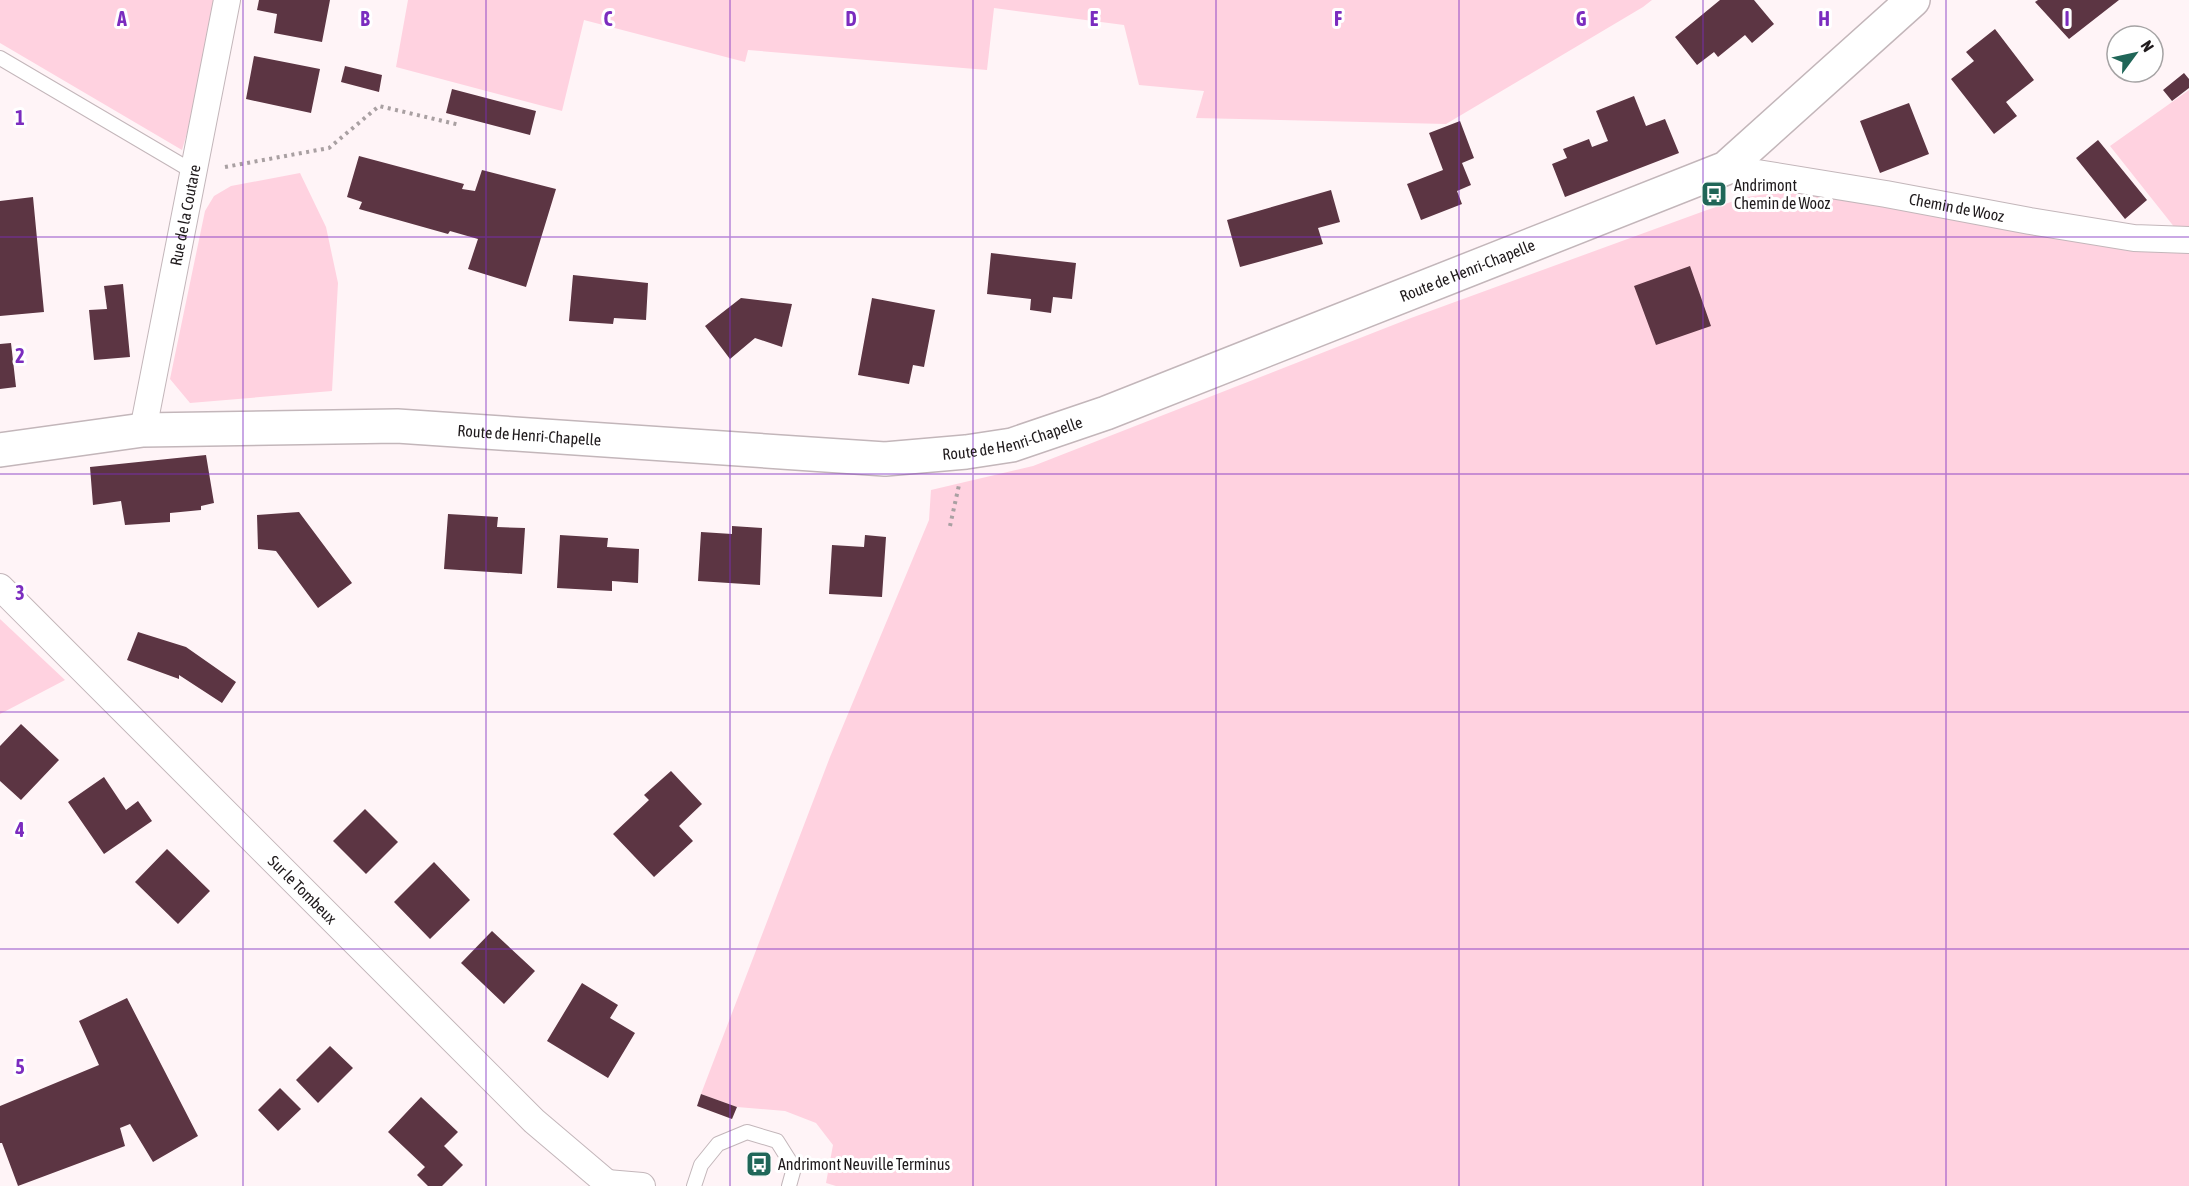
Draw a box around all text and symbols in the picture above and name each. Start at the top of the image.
text: A [116,7,127,30]
text: B [360,7,370,30]
text: C [604,7,613,30]
text: D [845,7,857,30]
text: E [1090,7,1099,30]
text: F [1334,7,1342,30]
text: G [1576,7,1587,30]
text: H [1818,7,1830,30]
text: I [2064,7,2070,30]
north arrow [2105,24,2165,84]
text: N [2137,37,2158,55]
text: 1 [15,106,25,129]
street label: Rue de la Coutare [166,163,204,267]
place label: Andrimont Chemin de Wooz [1734,176,1830,212]
bus stop icon: Andrimont Chemin de Wooz [1699,179,1729,209]
street label: Chemin de Wooz [1908,190,2006,225]
street label: Route de Henri-Chapelle [1397,235,1537,305]
text: 2 [15,344,25,367]
street label: Route de Henri-Chapelle [942,413,1085,463]
street label: Route de Henri-Chapelle [457,421,602,449]
text: 3 [15,581,25,604]
text: 4 [14,818,25,841]
street label: Sur le Tombeux [265,852,341,928]
text: 5 [15,1055,25,1078]
bus stop icon: Andrimont Neuville Terminus [744,1149,774,1179]
place label: Andrimont Neuville Terminus [778,1155,950,1173]

